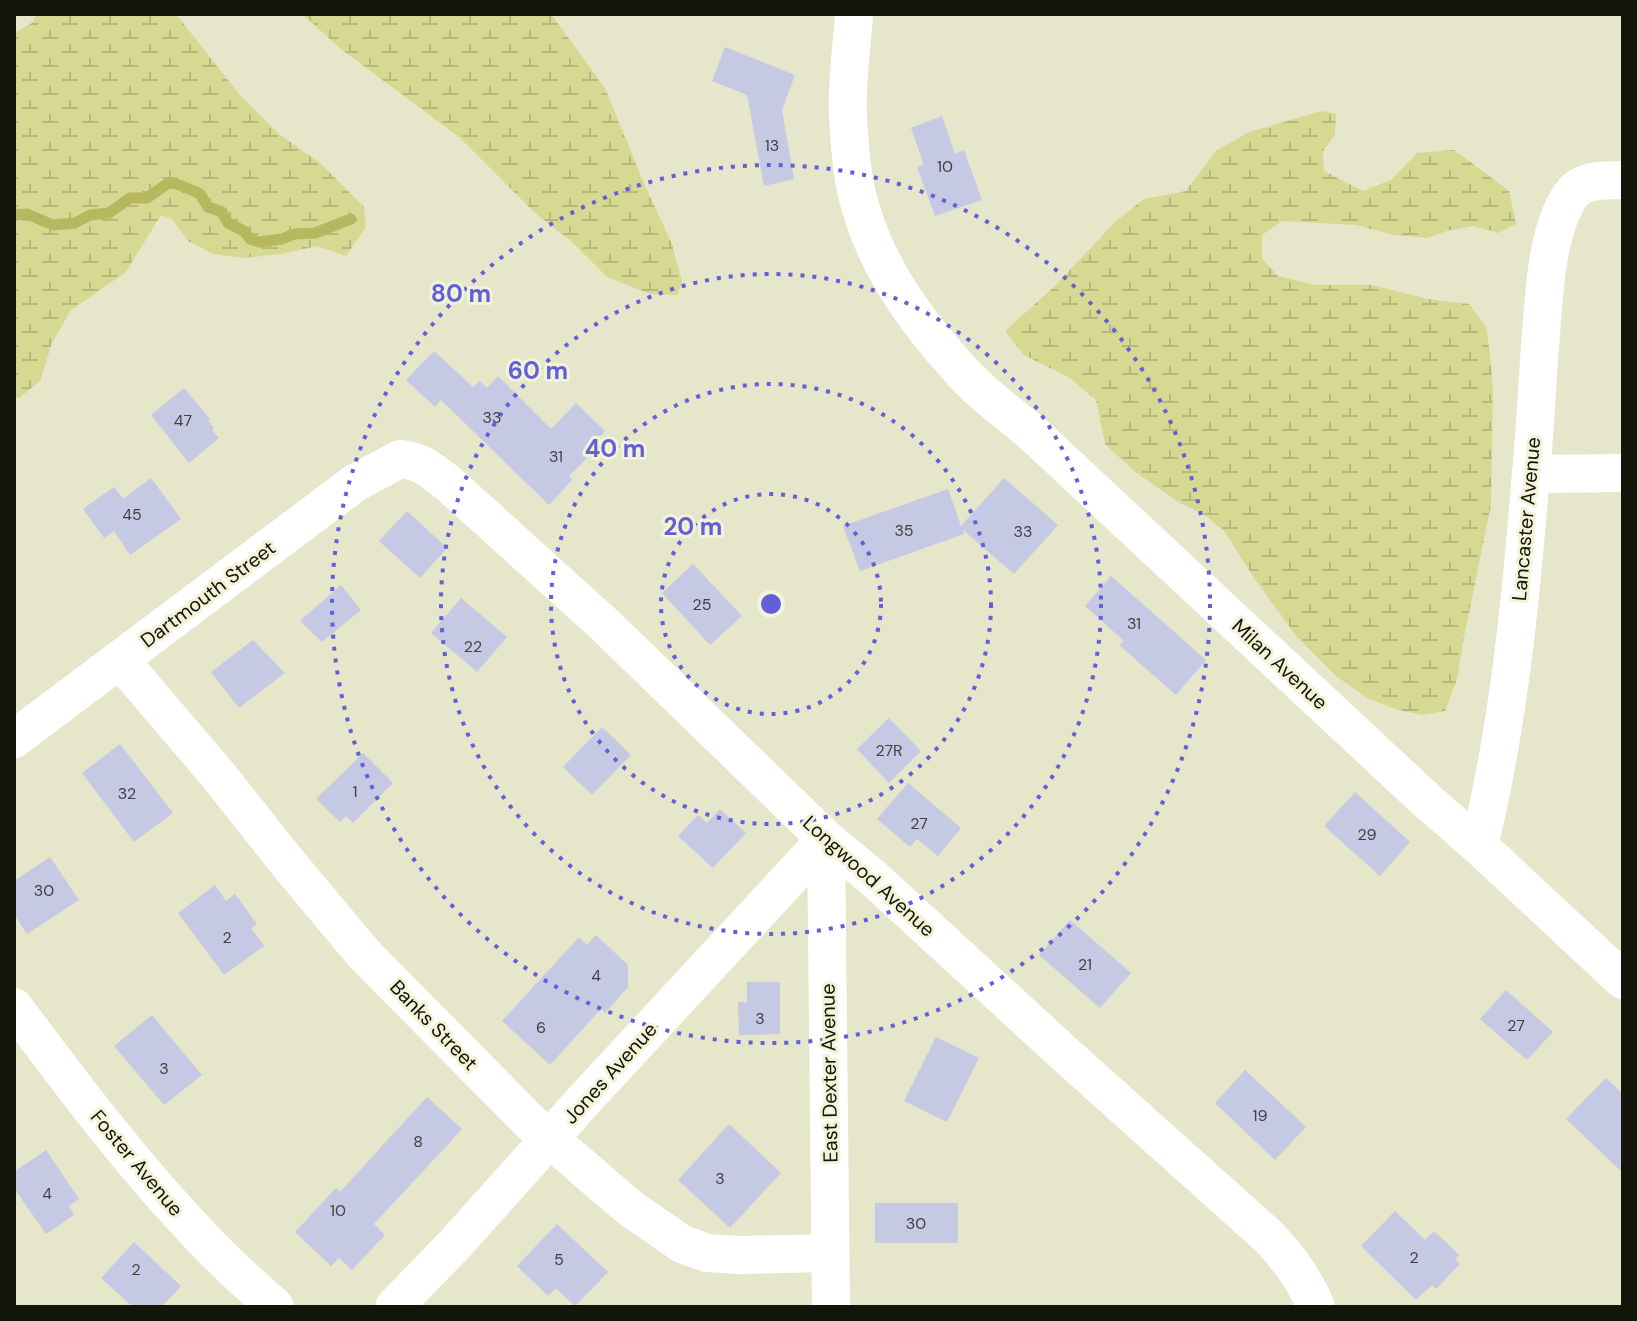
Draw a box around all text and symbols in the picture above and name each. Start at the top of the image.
house number: 13 [765,135,779,156]
house number: 10 [937,156,953,177]
text: 80 m [431,278,491,309]
text: 60 m [508,355,568,386]
house number: 33 [483,407,501,428]
house number: 47 [174,410,192,431]
text: 40 m [585,433,645,464]
street label: Lancaster Avenue [1506,436,1546,602]
house number: 31 [549,446,563,467]
house number: 45 [122,504,142,525]
text: 20 m [664,511,722,542]
house number: 35 [894,520,914,541]
house number: 33 [1014,521,1032,542]
street label: Dartmouth Street [135,535,281,653]
centre of rings [757,590,785,618]
house number: 25 [693,594,711,615]
house number: 31 [1127,613,1141,634]
street label: Milan Avenue [1227,613,1333,715]
house number: 22 [464,636,482,657]
house number: 27R [876,740,903,761]
house number: 1 [353,781,358,802]
house number: 32 [118,783,136,804]
street label: Longwood Avenue [797,810,941,942]
house number: 27 [910,813,928,834]
house number: 29 [1357,824,1377,845]
house number: 30 [34,880,54,901]
house number: 2 [222,927,232,948]
house number: 21 [1078,954,1092,975]
house number: 4 [591,965,601,986]
street label: Banks Street [384,974,484,1076]
street label: East Dexter Avenue [814,983,844,1163]
house number: 3 [755,1008,765,1029]
house number: 27 [1507,1015,1525,1036]
house number: 6 [536,1017,546,1038]
street label: Jones Avenue [557,1017,663,1129]
house number: 3 [159,1058,169,1079]
street label: Foster Avenue [85,1104,189,1222]
house number: 19 [1252,1105,1268,1126]
house number: 8 [413,1131,423,1152]
house number: 3 [715,1168,725,1189]
house number: 4 [42,1183,52,1204]
house number: 10 [330,1200,346,1221]
house number: 30 [906,1213,926,1234]
house number: 2 [1409,1247,1419,1268]
house number: 5 [554,1249,564,1270]
house number: 2 [131,1259,141,1280]

